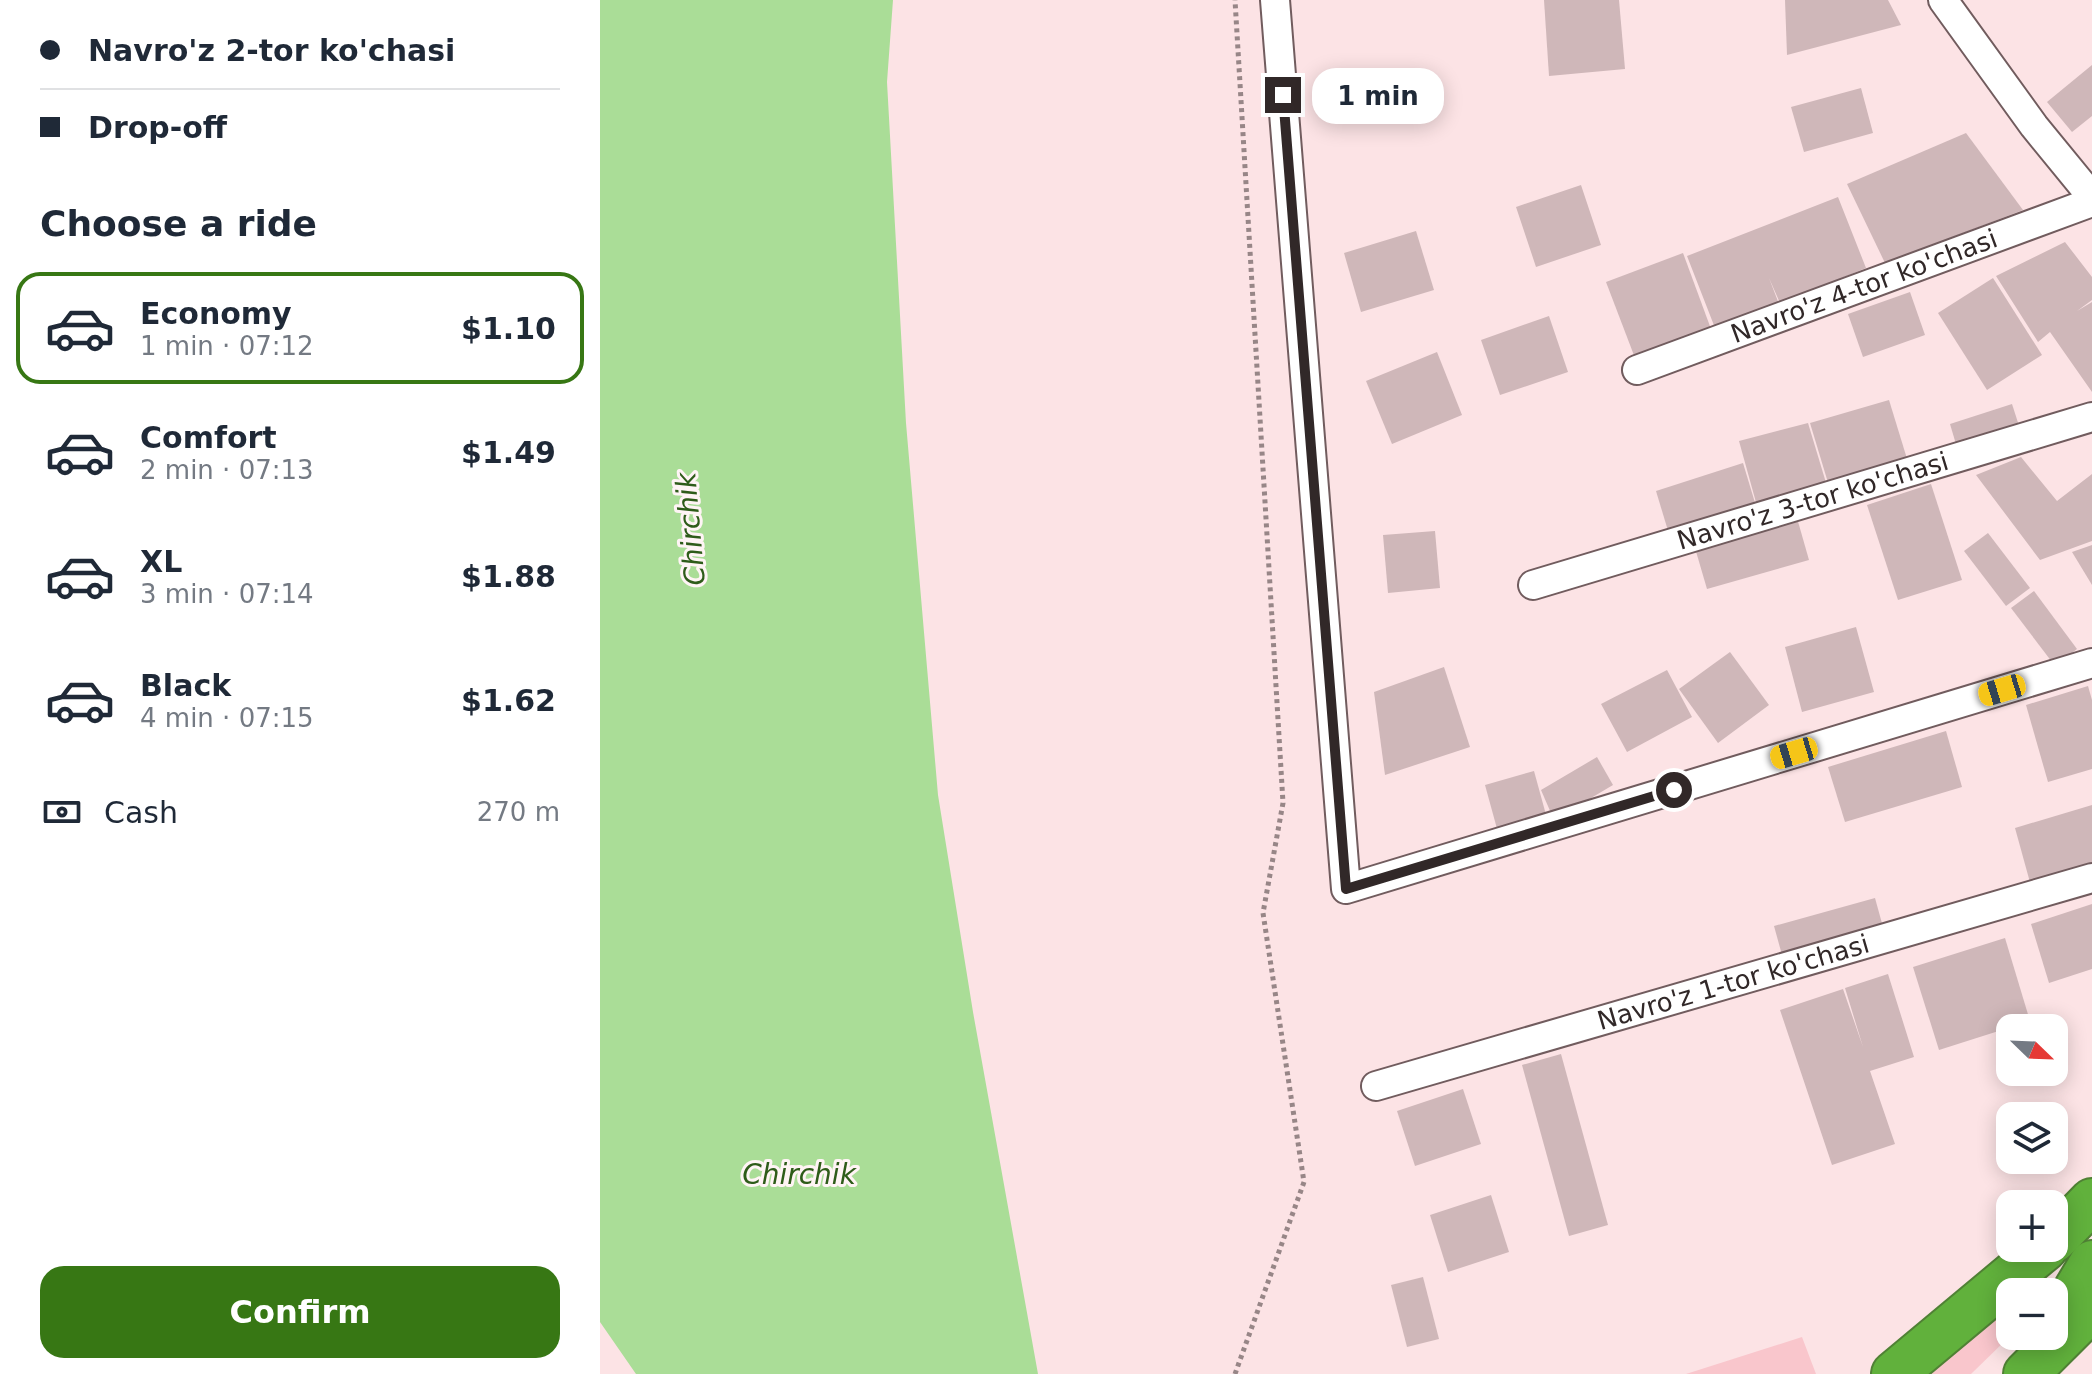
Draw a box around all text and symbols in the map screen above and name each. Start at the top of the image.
text: Navro'z 2-tor ko'chasi [88,33,455,68]
callout: 1 min [1311,67,1443,123]
route end [1265,77,1301,113]
text: 1 min [1337,81,1419,111]
text: Drop-off [88,110,227,145]
text: Choose a ride [40,203,317,244]
street label: Navro'z 4-tor ko'chasi [1727,223,2001,349]
icon: car [44,292,116,364]
text: Economy [140,296,292,331]
text: $1.10 [461,311,556,346]
text: 1 min · 07:12 [140,331,314,361]
icon: car [44,416,116,488]
text: Comfort [140,420,277,455]
text: $1.49 [461,435,556,470]
street label: Navro'z 3-tor ko'chasi [1673,446,1952,556]
text: 2 min · 07:13 [140,455,314,485]
water label: Chirchik [669,469,712,587]
icon: car [44,540,116,612]
text: XL [140,544,182,579]
text: $1.88 [461,559,556,594]
text: 3 min · 07:14 [140,579,314,609]
icon: car [44,664,116,736]
text: Black [140,668,231,703]
car [1976,672,2028,708]
text: $1.62 [461,683,556,718]
text: 4 min · 07:15 [140,703,314,733]
car [1768,735,1820,771]
route start [1656,772,1692,808]
icon: cash [40,790,84,834]
text: Cash [104,795,178,830]
text: 270 m [477,797,560,827]
street label: Navro'z 1-tor ko'chasi [1594,929,1873,1036]
north arrow [1996,1014,2068,1086]
map controls [1996,1014,2068,1350]
button: layers [1996,1102,2068,1174]
water label: Chirchik [742,1158,858,1191]
button: + [1996,1190,2068,1262]
button: Confirm [40,1266,560,1358]
button: − [1996,1278,2068,1350]

